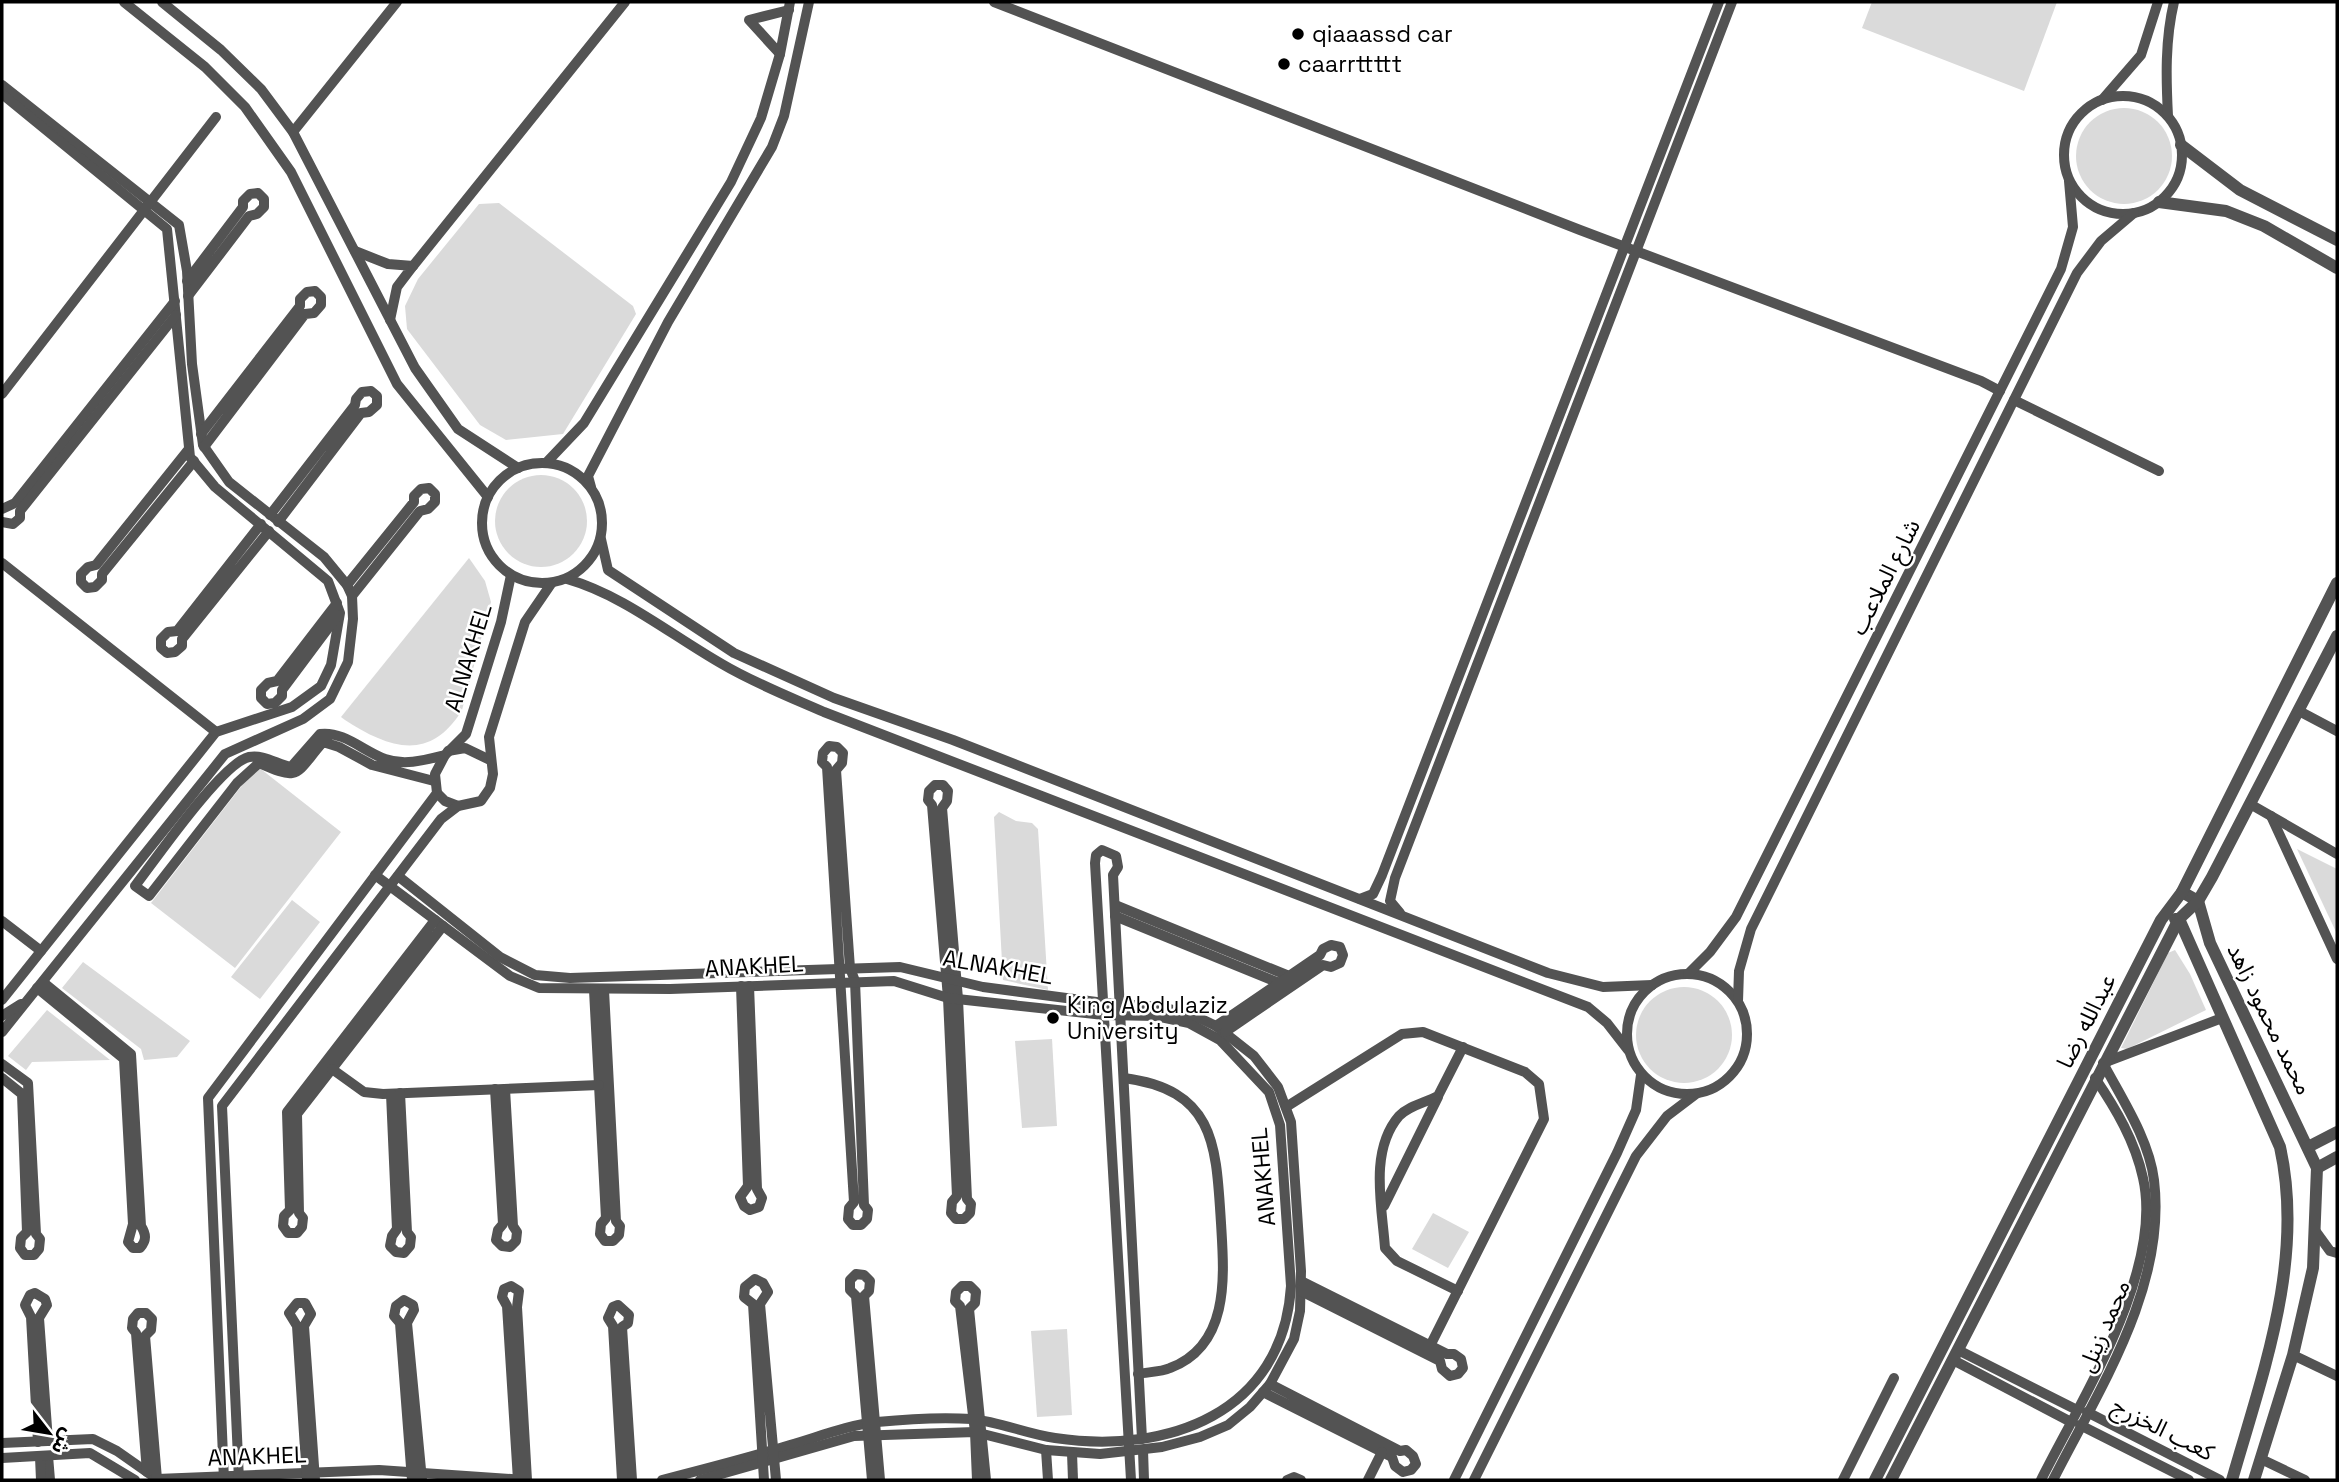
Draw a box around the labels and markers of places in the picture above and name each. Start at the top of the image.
place label: qiaaassd car [1312,19,1453,49]
marker: qiaaassd car [1290,26,1306,42]
place label: caarrttttt [1298,49,1402,79]
marker: caarrttttt [1276,56,1292,72]
place label: King Abdulaziz University [1067,990,1228,1046]
marker: King Abdulaziz University [1045,1010,1061,1026]

